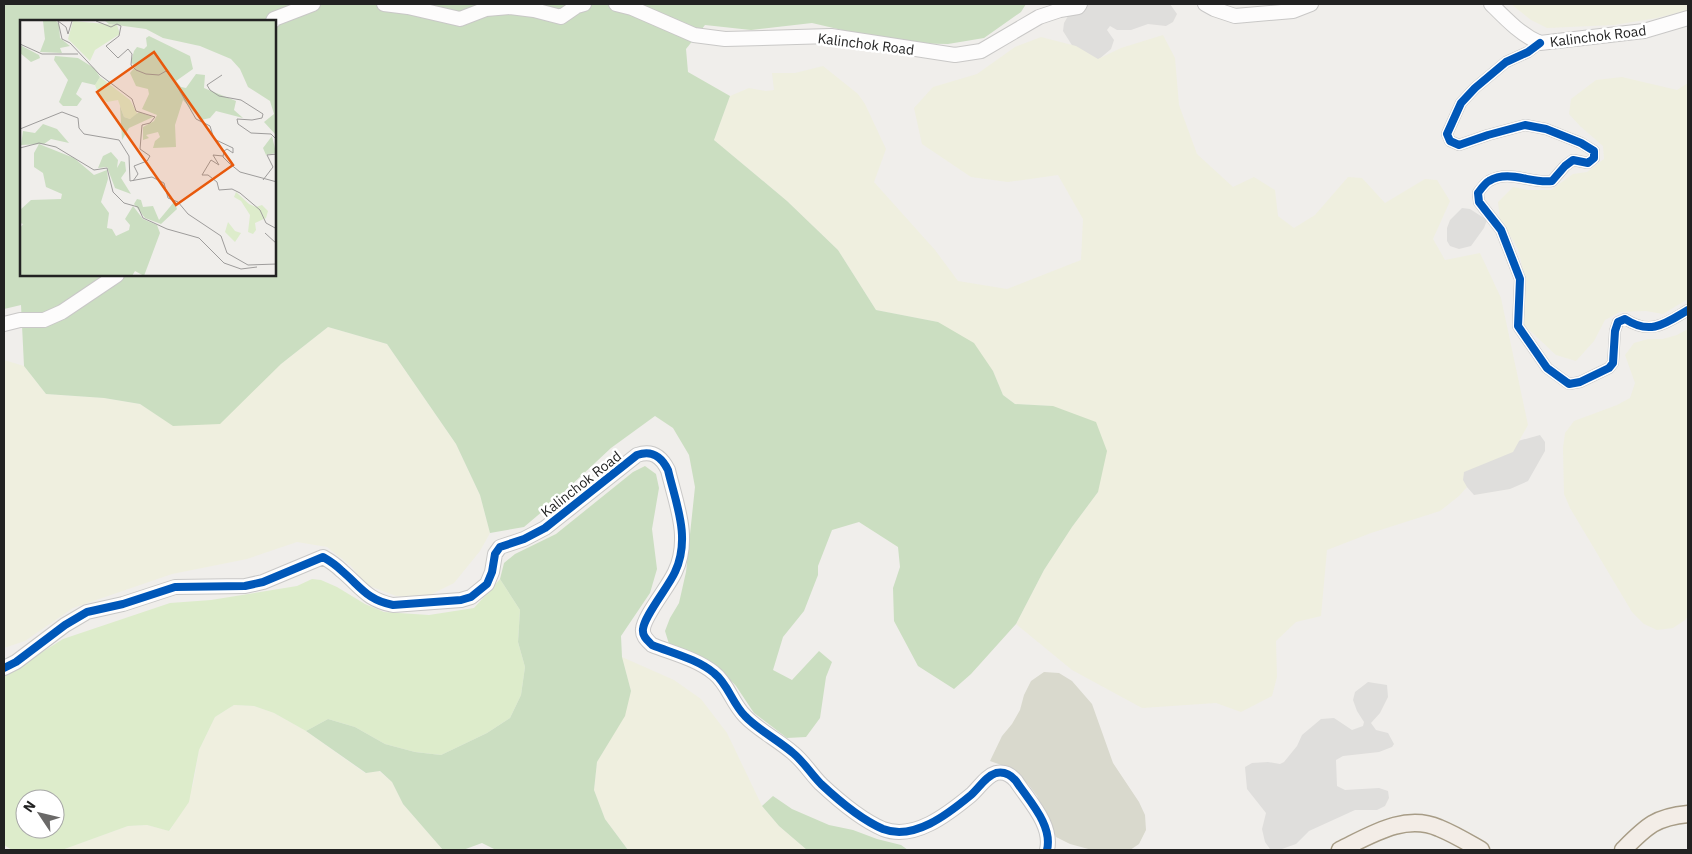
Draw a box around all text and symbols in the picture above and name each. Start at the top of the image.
inset map [20,20,276,276]
street label: Kalinchok Road [1549,21,1647,51]
street label: Kalinchok Road [817,29,915,59]
street label: Kalinchok Road [537,447,625,521]
north arrow [15,789,65,839]
text: N [19,797,40,816]

